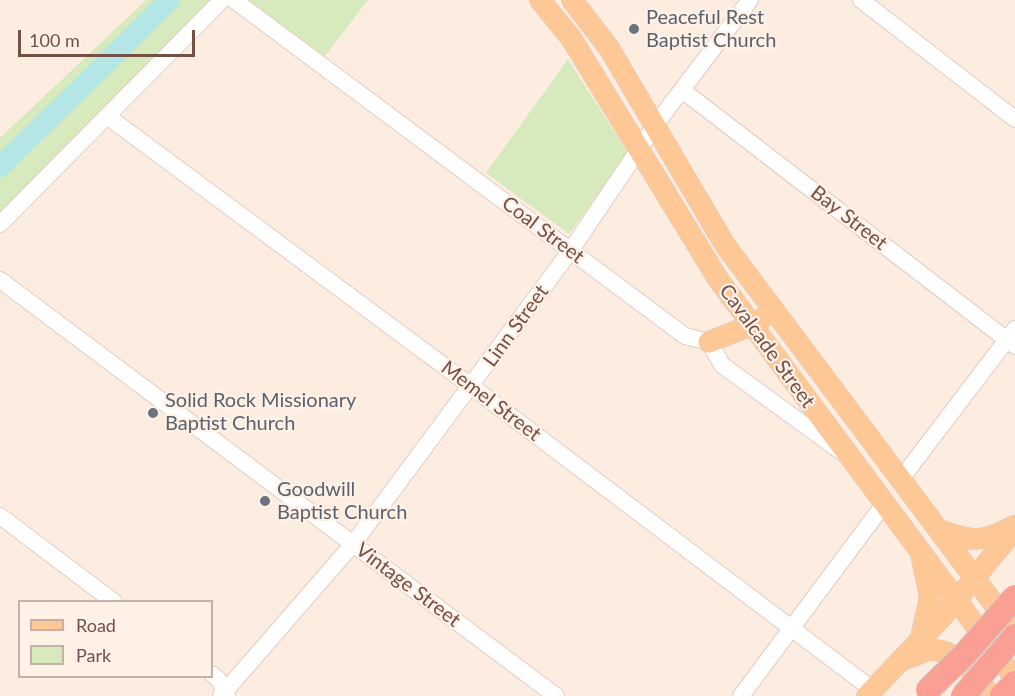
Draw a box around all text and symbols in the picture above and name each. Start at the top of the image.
place label: Peaceful Rest Baptist Church [646,6,776,53]
scale bar [21,18,198,56]
marker: Peaceful Rest Baptist Church [627,22,641,36]
text: 100 m [29,29,80,51]
street label: Bay Street [806,181,892,255]
street label: Coal Street [497,191,589,269]
street label: Linn Street [478,280,554,372]
street label: Cavalcade Street [714,280,820,412]
street label: Memel Street [437,356,545,446]
place label: Solid Rock Missionary Baptist Church [165,389,356,436]
marker: Solid Rock Missionary Baptist Church [146,406,160,420]
place label: Goodwill Baptist Church [277,478,407,525]
marker: Goodwill Baptist Church [258,494,272,508]
street label: Vintage Street [351,538,465,632]
legend [18,600,213,678]
text: Road [76,614,116,636]
text: Park [76,644,111,666]

